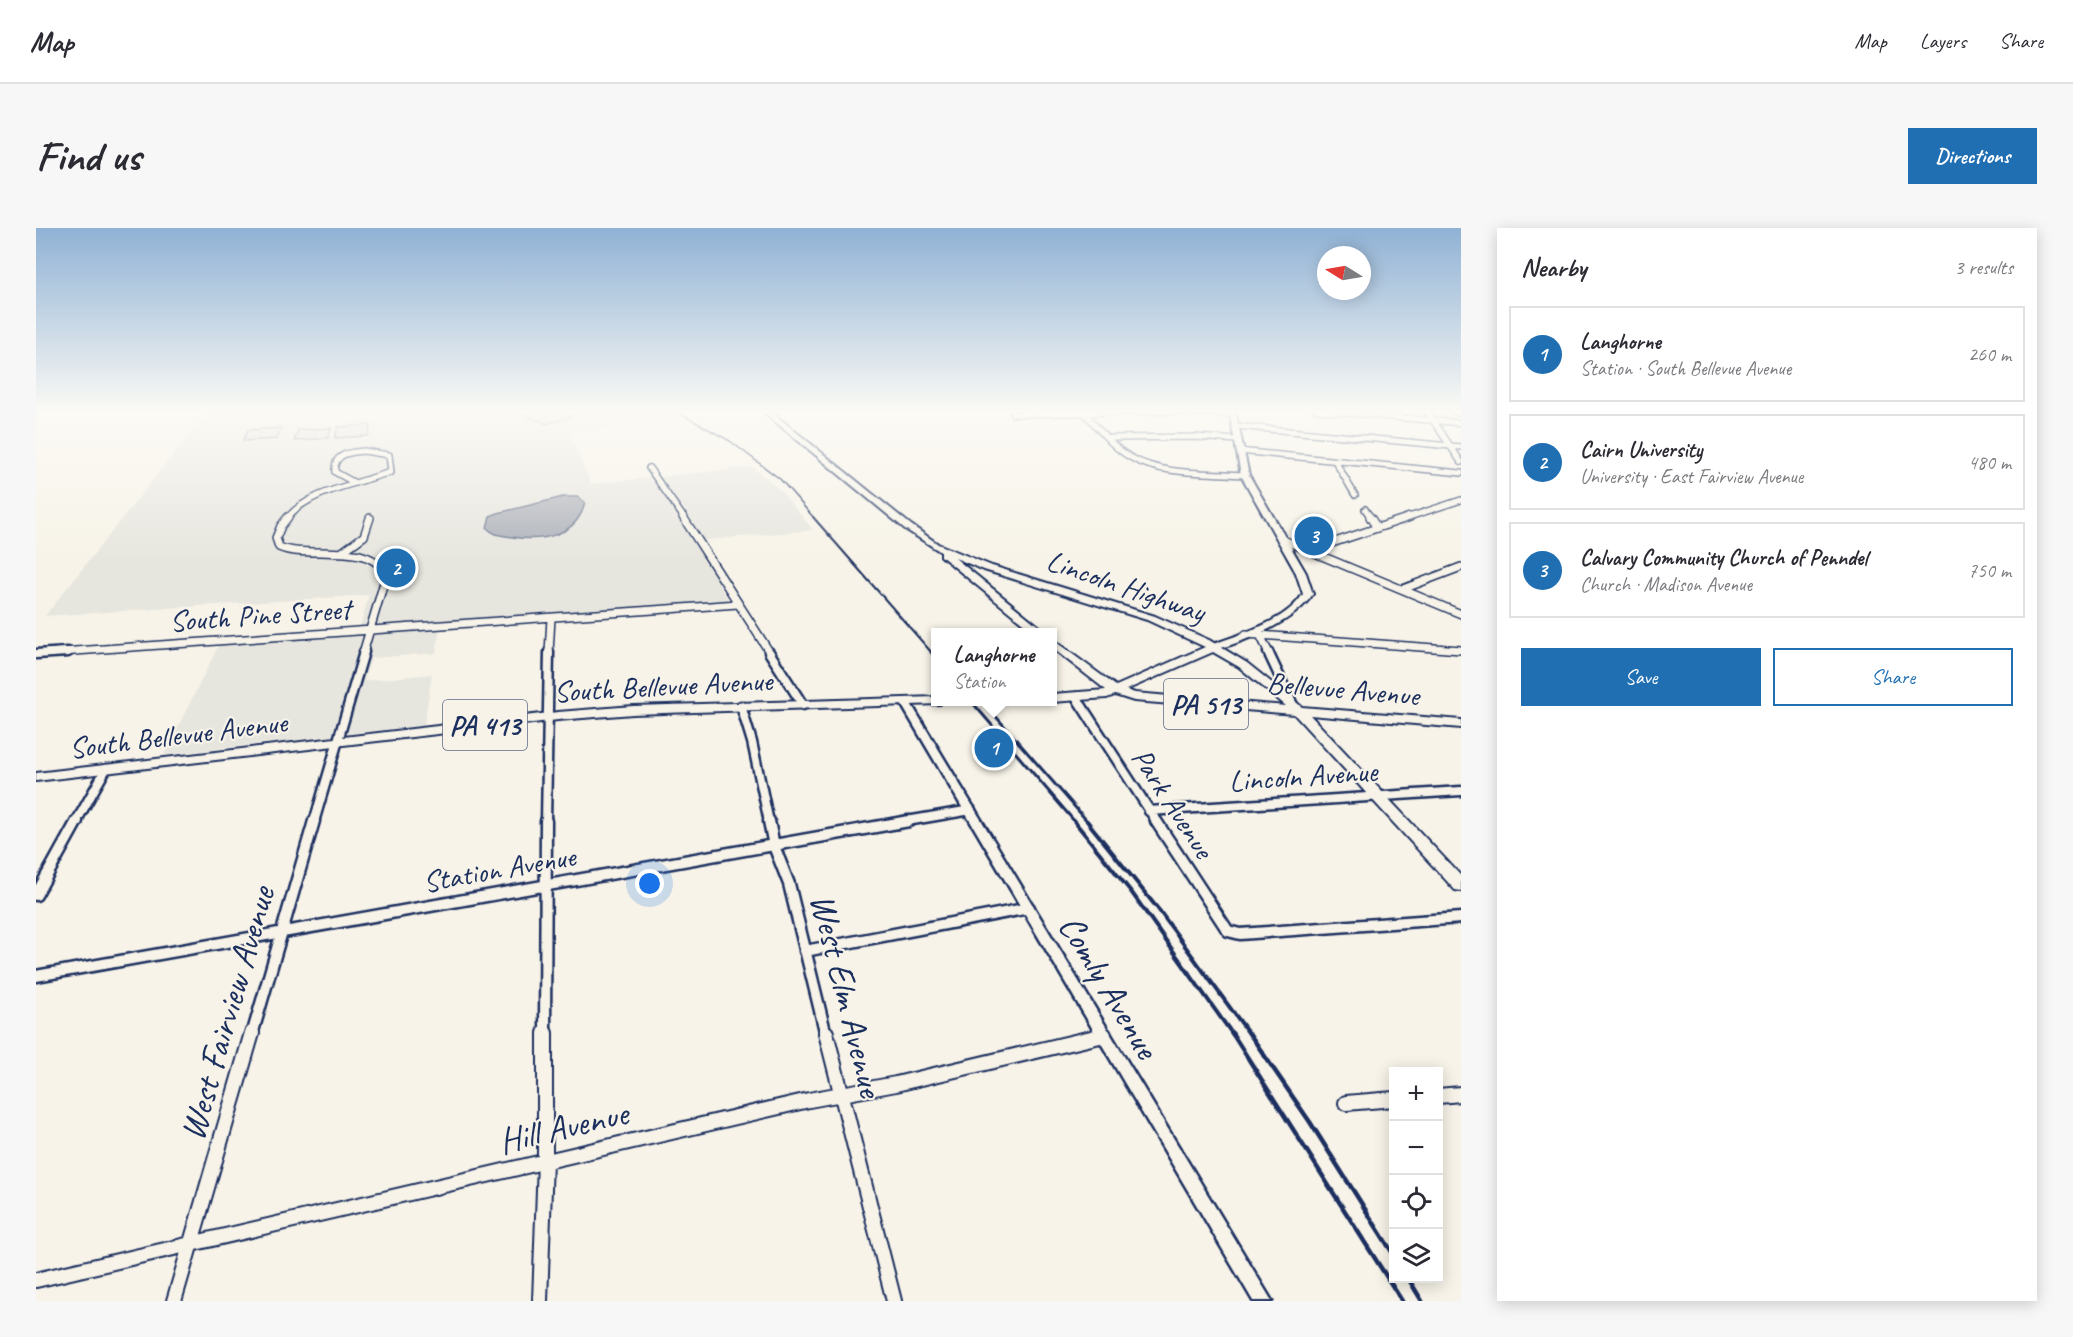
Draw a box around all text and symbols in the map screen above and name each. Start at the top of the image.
text: Map [30,24,73,59]
text: Map [1854,28,1887,54]
text: Layers [1920,28,1966,54]
text: Share [1999,28,2043,54]
button: Directions [1908,128,2037,184]
text: Find us [36,130,141,183]
north arrow [1317,246,1371,300]
text: Nearby [1521,251,1586,284]
text: 3 results [1954,255,2013,280]
text: Langhorne [1580,328,1661,356]
text: 1 [1538,342,1547,367]
text: 260 m [1968,342,2011,367]
text: Station · South Bellevue Avenue [1580,356,1791,381]
text: Cairn University [1580,436,1702,464]
text: 2 [1538,450,1547,475]
text: 480 m [1968,450,2011,475]
text: University · East Fairview Avenue [1580,464,1803,489]
pin: 3 [1294,514,1334,558]
street label: Lincoln Highway [1042,541,1212,631]
text: Calvary Community Church of Penndel [1580,544,1867,572]
pin: 2 [376,546,416,590]
text: 3 [1538,558,1547,583]
text: 750 m [1968,558,2011,583]
text: Church · Madison Avenue [1580,572,1752,597]
street label: South Pine Street [168,589,356,640]
popup [931,628,1057,706]
text: Langhorne [954,641,1034,669]
button: Save [1521,648,1761,706]
button: Share [1773,648,2013,706]
street label: South Bellevue Avenue [553,661,776,711]
street label: Bellevue Avenue [1265,663,1423,715]
text: Station [954,669,1006,694]
road number: PA 513 [1164,679,1248,729]
road number: PA 413 [443,700,527,750]
street label: South Bellevue Avenue [67,703,291,767]
pin: 1 [974,726,1014,770]
street label: Park Avenue [1123,741,1224,867]
street label: Lincoln Avenue [1228,752,1381,800]
street label: Station Avenue [420,837,580,901]
your location [635,869,664,898]
street label: West Fairview Avenue [169,879,286,1145]
street label: West Elm Avenue [800,889,895,1104]
street label: Comly Avenue [1048,906,1171,1069]
map controls [1389,1067,1443,1283]
button: + [1389,1067,1443,1121]
street label: Hill Avenue [494,1089,635,1164]
button: − [1389,1121,1443,1175]
button: locate [1389,1175,1443,1229]
button: layers [1389,1229,1443,1283]

